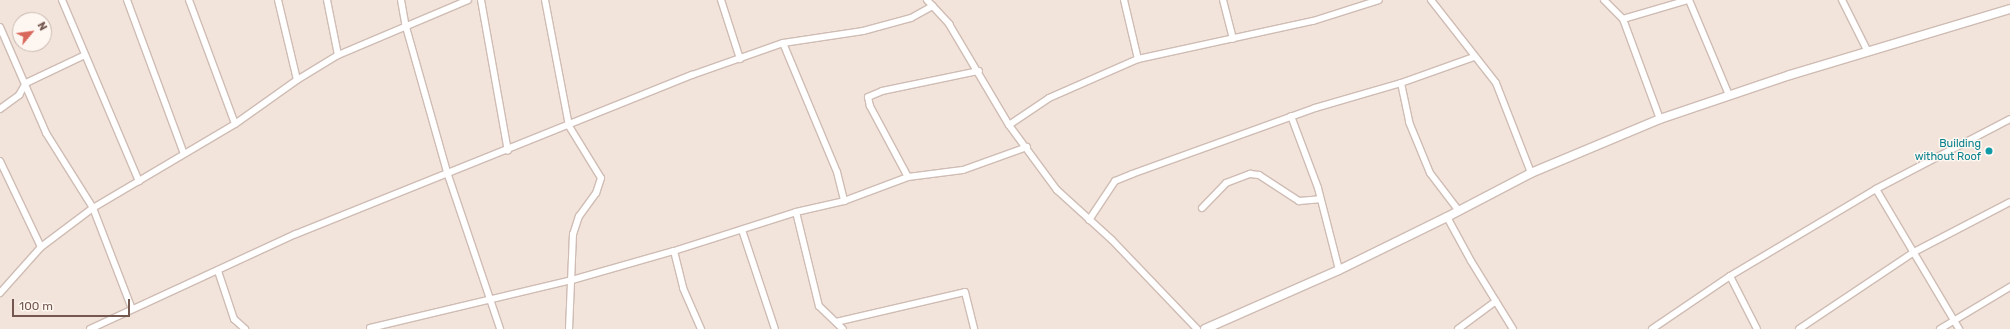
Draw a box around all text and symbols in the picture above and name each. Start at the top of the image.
north arrow [12,12,52,52]
text: N [34,20,50,33]
place label: Building without Roof [1915,138,1981,164]
marker: Building without Roof [1984,146,1994,156]
scale bar [14,291,132,317]
text: 100 m [19,299,53,313]

